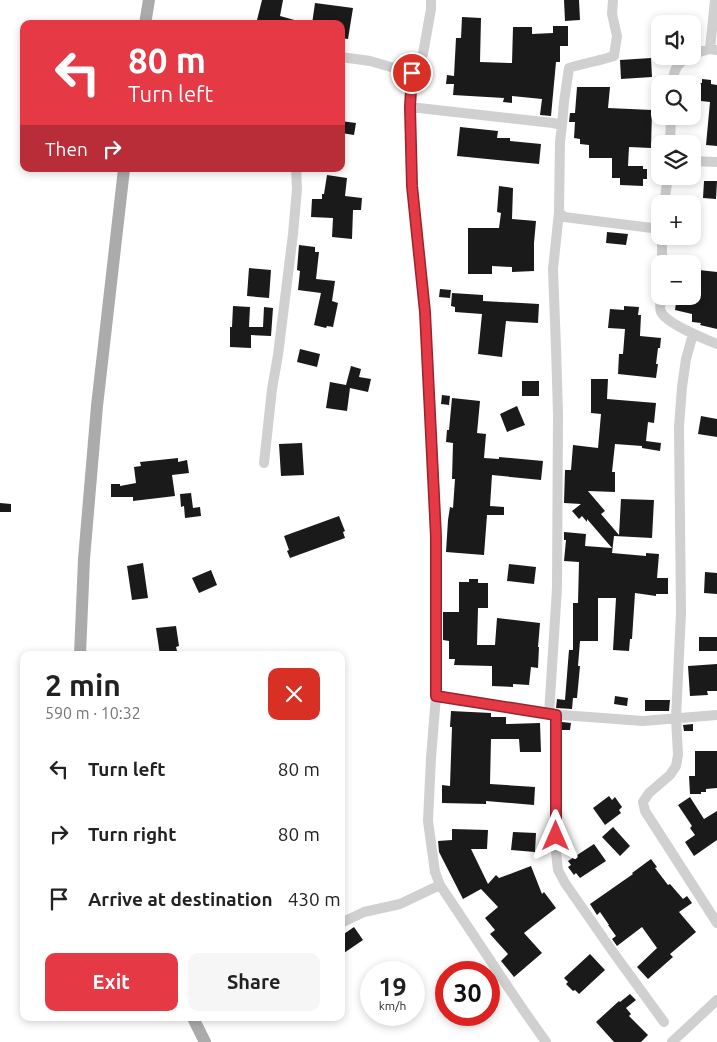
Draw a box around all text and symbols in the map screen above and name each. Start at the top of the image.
map controls [651,15,701,305]
button: sound [651,15,701,65]
icon: left [45,40,110,105]
text: 80 m [128,40,206,80]
pin [391,52,433,94]
icon: arrive [398,59,426,87]
button: search [651,75,701,125]
text: Turn left [128,81,213,106]
icon: right [98,135,126,163]
button: layers [651,135,701,185]
text: Then [45,138,88,160]
button: + [651,195,701,245]
button: − [651,255,701,305]
text: 2 min [45,668,121,702]
button: close [268,668,320,720]
text: 590 m · 10:32 [45,704,141,722]
icon: left [45,755,73,783]
text: Turn left [88,758,166,780]
text: 80 m [278,758,320,780]
position arrow [529,809,581,861]
icon: right [45,820,73,848]
text: Turn right [88,823,176,845]
text: 80 m [278,823,320,845]
icon: arrive [45,885,73,913]
text: Arrive at destination [88,888,273,910]
text: 430 m [288,888,341,910]
button: Exit [45,953,178,1011]
button: Share [188,953,320,1011]
speed limit sign: 30 [435,961,500,1026]
text: 19 [378,973,407,1001]
text: km/h [379,999,406,1012]

